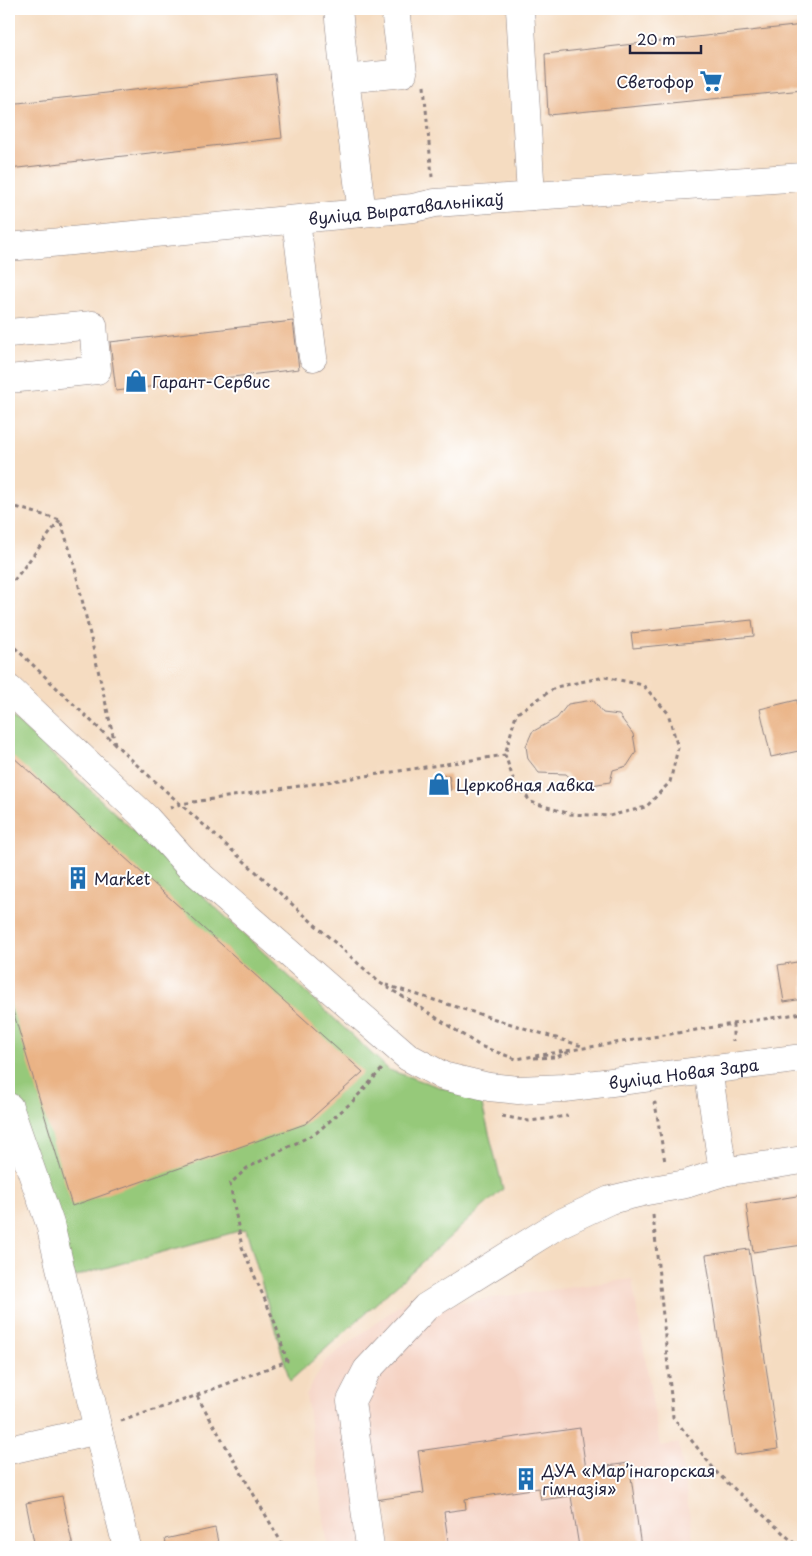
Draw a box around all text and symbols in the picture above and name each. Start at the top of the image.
scale bar [630,22,701,54]
text: 20 m [637,27,676,50]
supermarket icon: Светофор [698,68,724,94]
place label: Светофор [616,69,694,93]
street label: вуліца Выратавальнікаў [307,186,504,230]
shop icon: Гарант-Сервис [123,368,149,394]
place label: Гарант-Сервис [152,369,270,393]
shop icon: Церковная лавка [426,771,452,797]
place label: Церковная лавка [456,772,595,796]
building icon: Market [65,865,91,891]
place label: Market [94,866,151,890]
street label: вуліца Новая Зара [607,1052,760,1094]
place label: ДУА «Марʼінагорская гімназія» [541,1458,715,1500]
building icon: ДУА «Марʼінагорская гімназія» [513,1466,539,1492]

